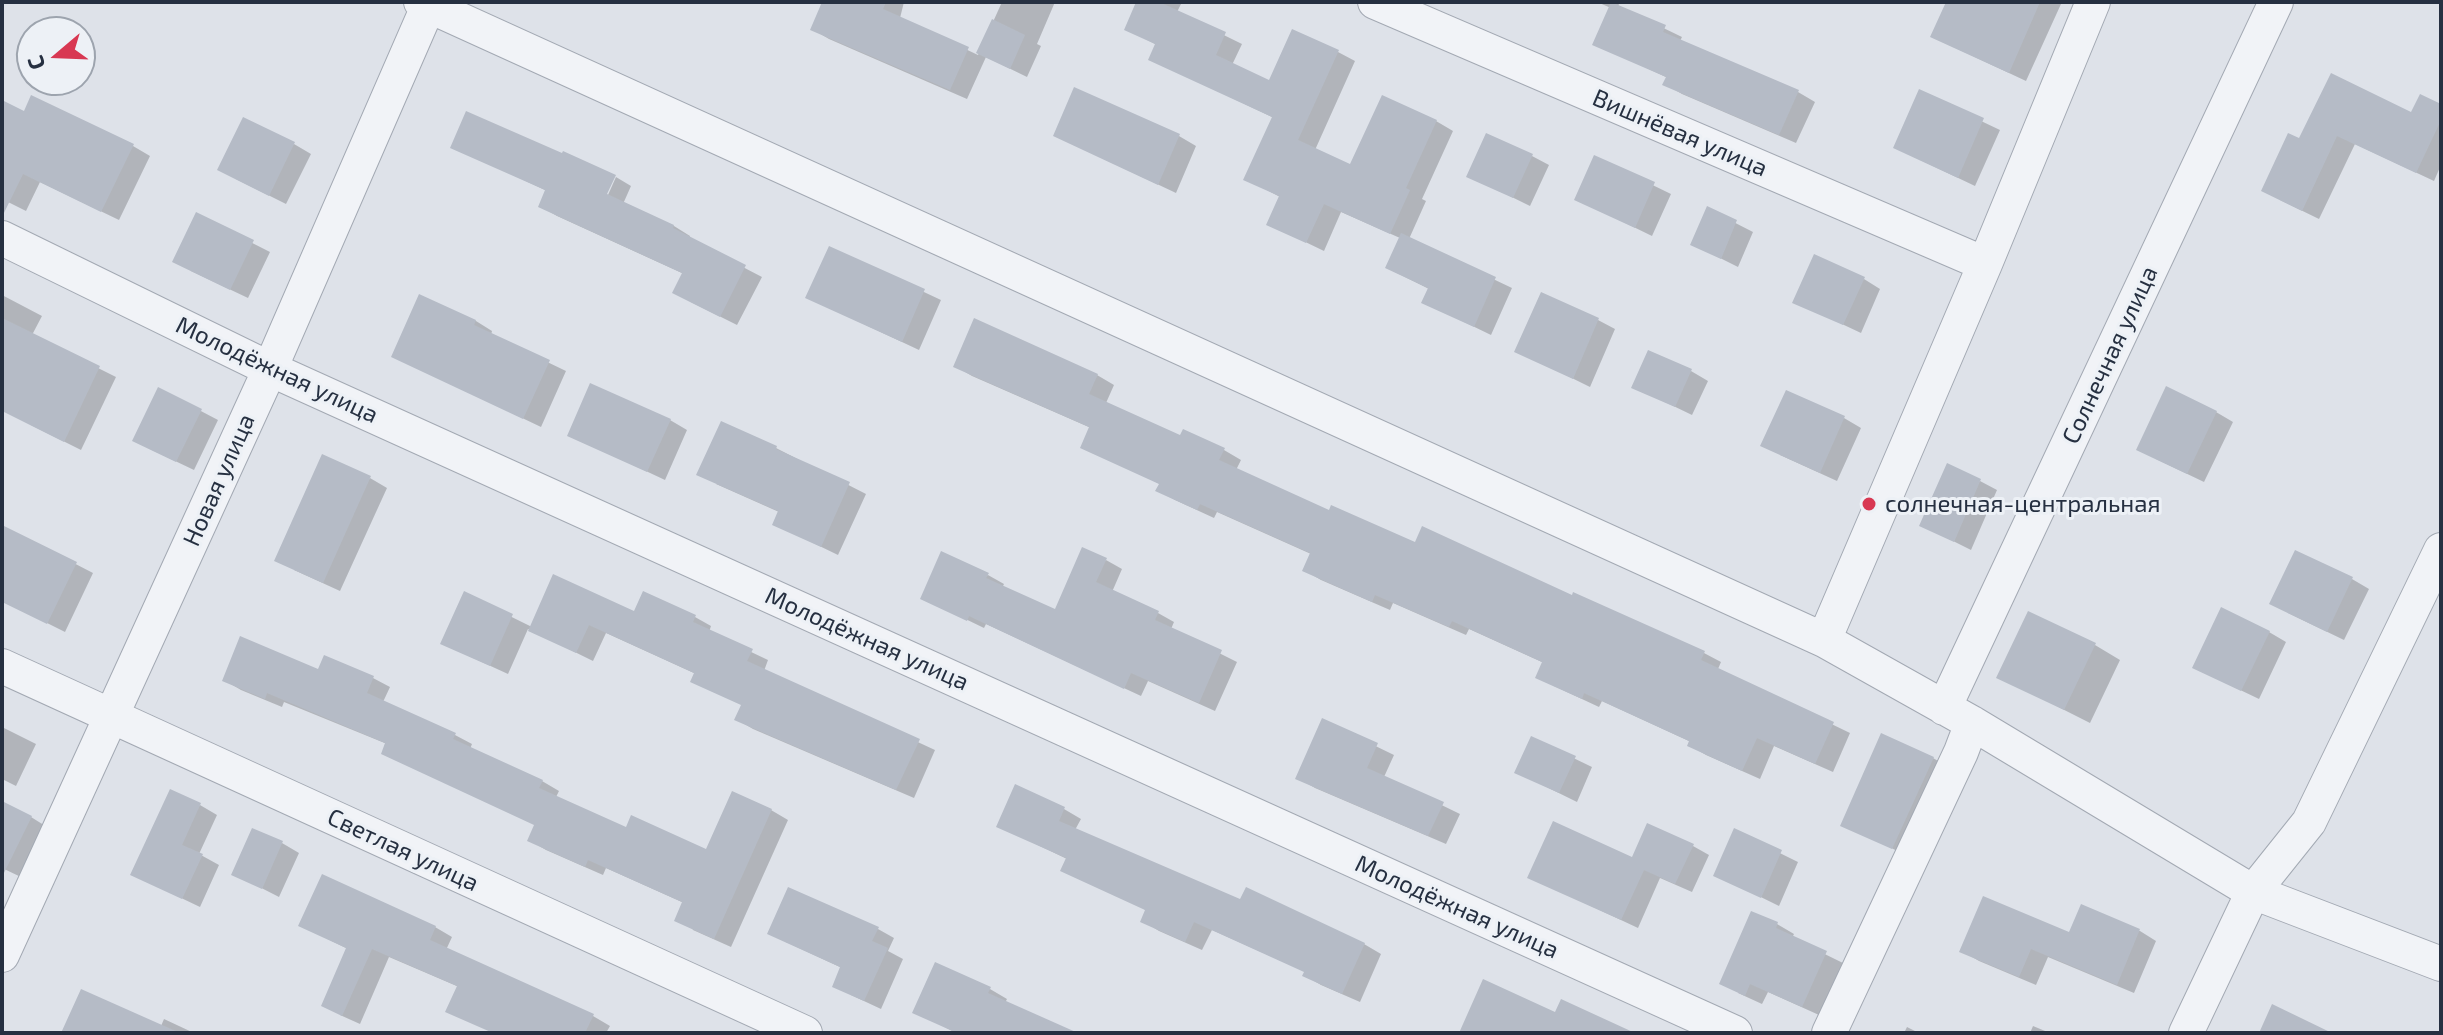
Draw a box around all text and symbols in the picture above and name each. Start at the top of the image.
north arrow [16,16,96,96]
text: С [21,53,50,74]
street label: Вишнёвая улица [1588,83,1772,183]
street label: Солнечная улица [2056,262,2164,448]
street label: Молодёжная улица [171,311,383,429]
street label: Новая улица [177,409,261,551]
place label: солнечная-центральная [1885,490,2161,518]
marker: солнечная-центральная [1860,495,1878,513]
street label: Молодёжная улица [761,581,973,697]
street label: Светлая улица [323,802,483,898]
street label: Молодёжная улица [1351,849,1563,965]

